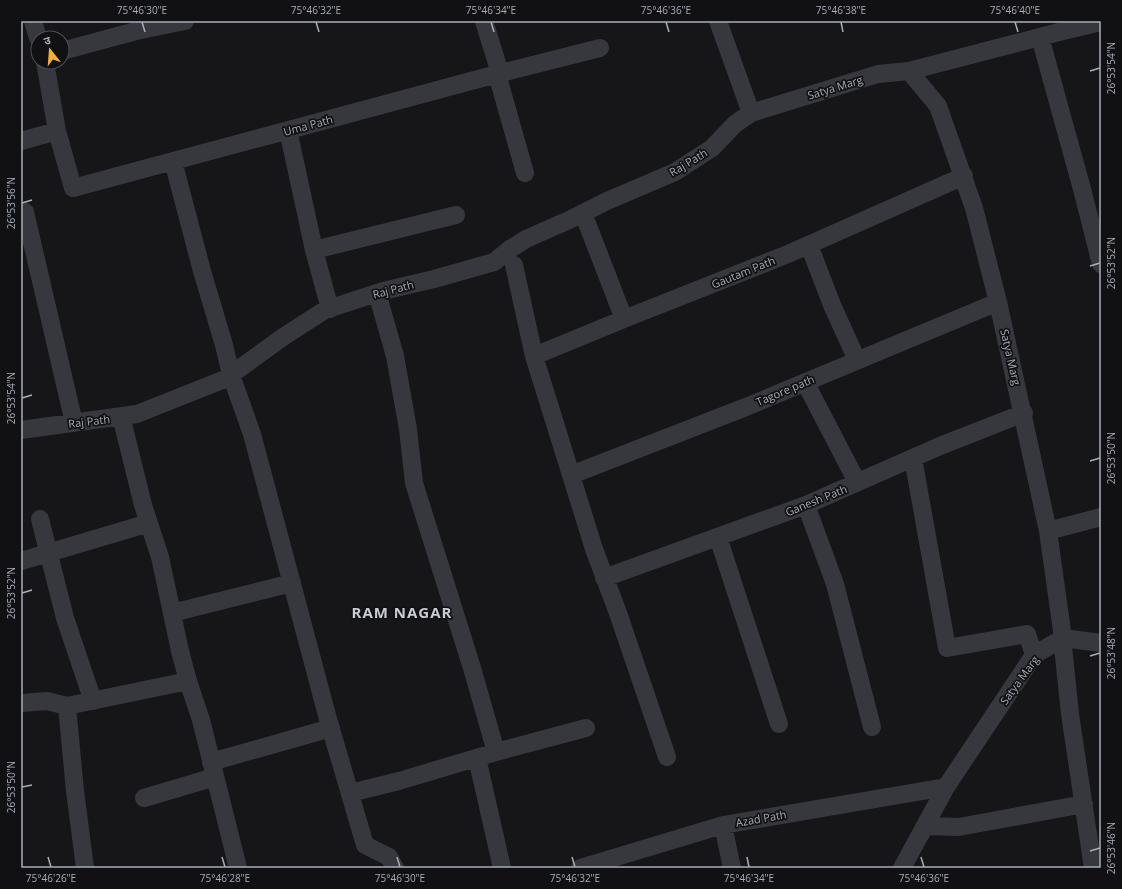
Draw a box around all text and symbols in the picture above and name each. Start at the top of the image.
text: 75°46'30"E [117,3,167,17]
text: 75°46'32"E [291,3,341,17]
text: 75°46'34"E [466,3,516,17]
text: 75°46'36"E [641,3,691,17]
text: 75°46'38"E [816,3,866,17]
text: 75°46'40"E [990,3,1040,17]
north arrow [30,30,70,70]
text: उ [42,32,53,48]
text: 26°53'54"N [1104,42,1118,94]
street label: Satya Marg [806,71,864,103]
street label: Uma Path [282,111,334,139]
street label: Raj Path [666,145,710,179]
text: 26°53'56"N [4,177,18,229]
text: 26°53'52"N [1104,237,1118,289]
street label: Gautam Path [709,252,777,292]
street label: Raj Path [371,276,415,302]
street label: Satya Marg [997,328,1025,386]
street label: Tagore path [754,371,816,409]
text: 26°53'54"N [4,372,18,424]
street label: Raj Path [67,411,111,431]
text: 26°53'50"N [1104,432,1118,484]
street label: Ganesh Path [783,481,849,519]
text: 26°53'52"N [4,567,18,619]
district label: RAM NAGAR [352,602,452,622]
text: 26°53'48"N [1104,627,1118,679]
street label: Satya Marg [996,653,1042,707]
text: 26°53'50"N [4,761,18,813]
street label: Azad Path [734,806,788,830]
text: 26°53'46"N [1104,822,1118,874]
text: 75°46'26"E [26,871,76,885]
text: 75°46'28"E [200,871,250,885]
text: 75°46'30"E [375,871,425,885]
text: 75°46'32"E [550,871,600,885]
text: 75°46'34"E [724,871,774,885]
text: 75°46'36"E [899,871,949,885]

